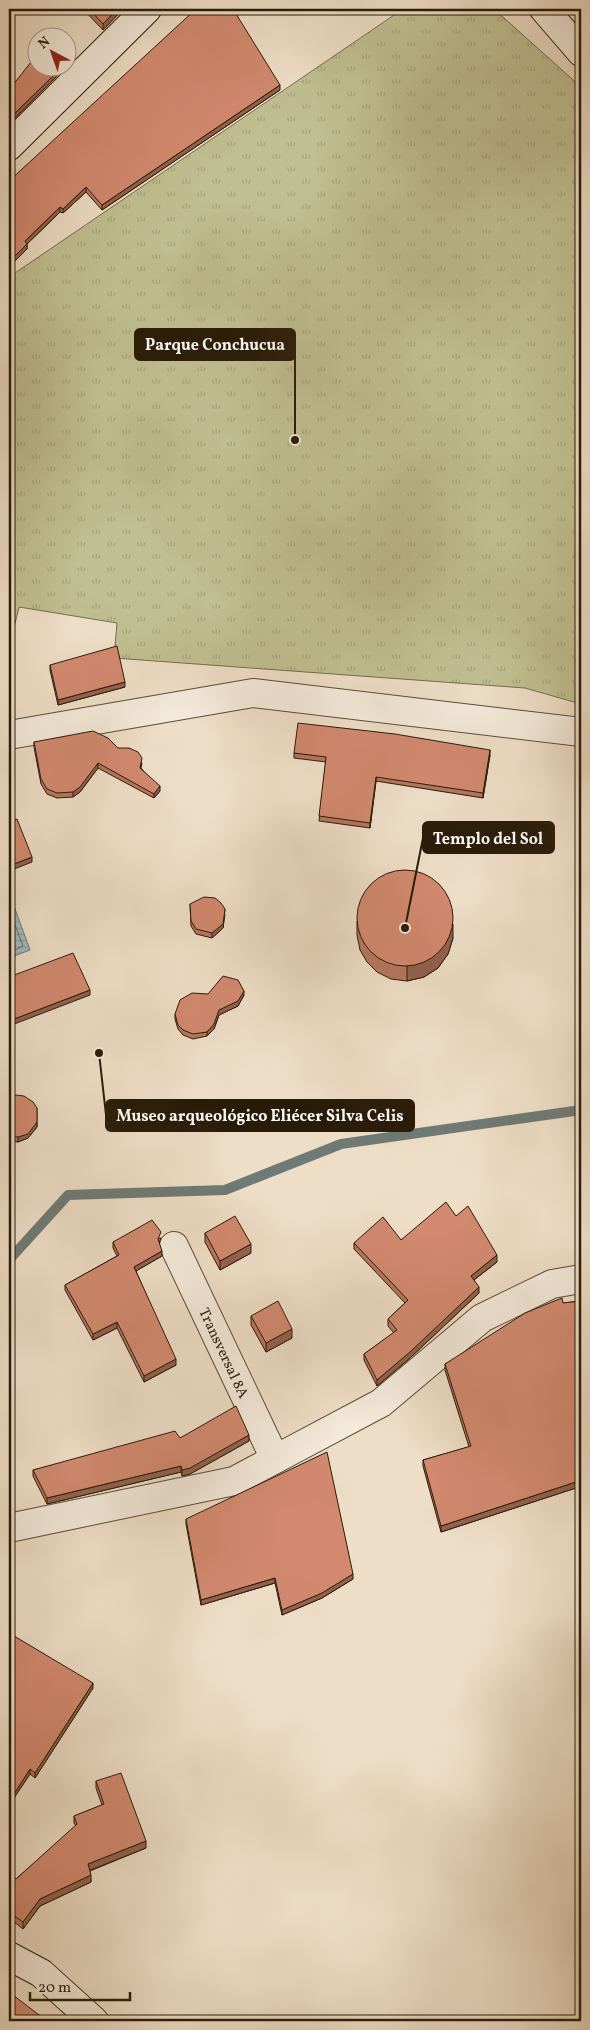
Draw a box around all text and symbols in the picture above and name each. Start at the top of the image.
north arrow [28,28,78,78]
text: N [34,33,55,54]
callout: Parque Conchucua [135,329,295,360]
text: Parque Conchucua [145,335,285,357]
callout: Templo del Sol [423,822,554,853]
text: Templo del Sol [433,829,544,851]
callout: Museo arqueológico Eliécer Silva Celis [106,1100,414,1131]
text: Museo arqueológico Eliécer Silva Celis [116,1106,404,1128]
street label: Transversal 8A [192,1305,253,1403]
scale bar [30,1970,130,2002]
text: 20 m [38,1978,71,1999]

